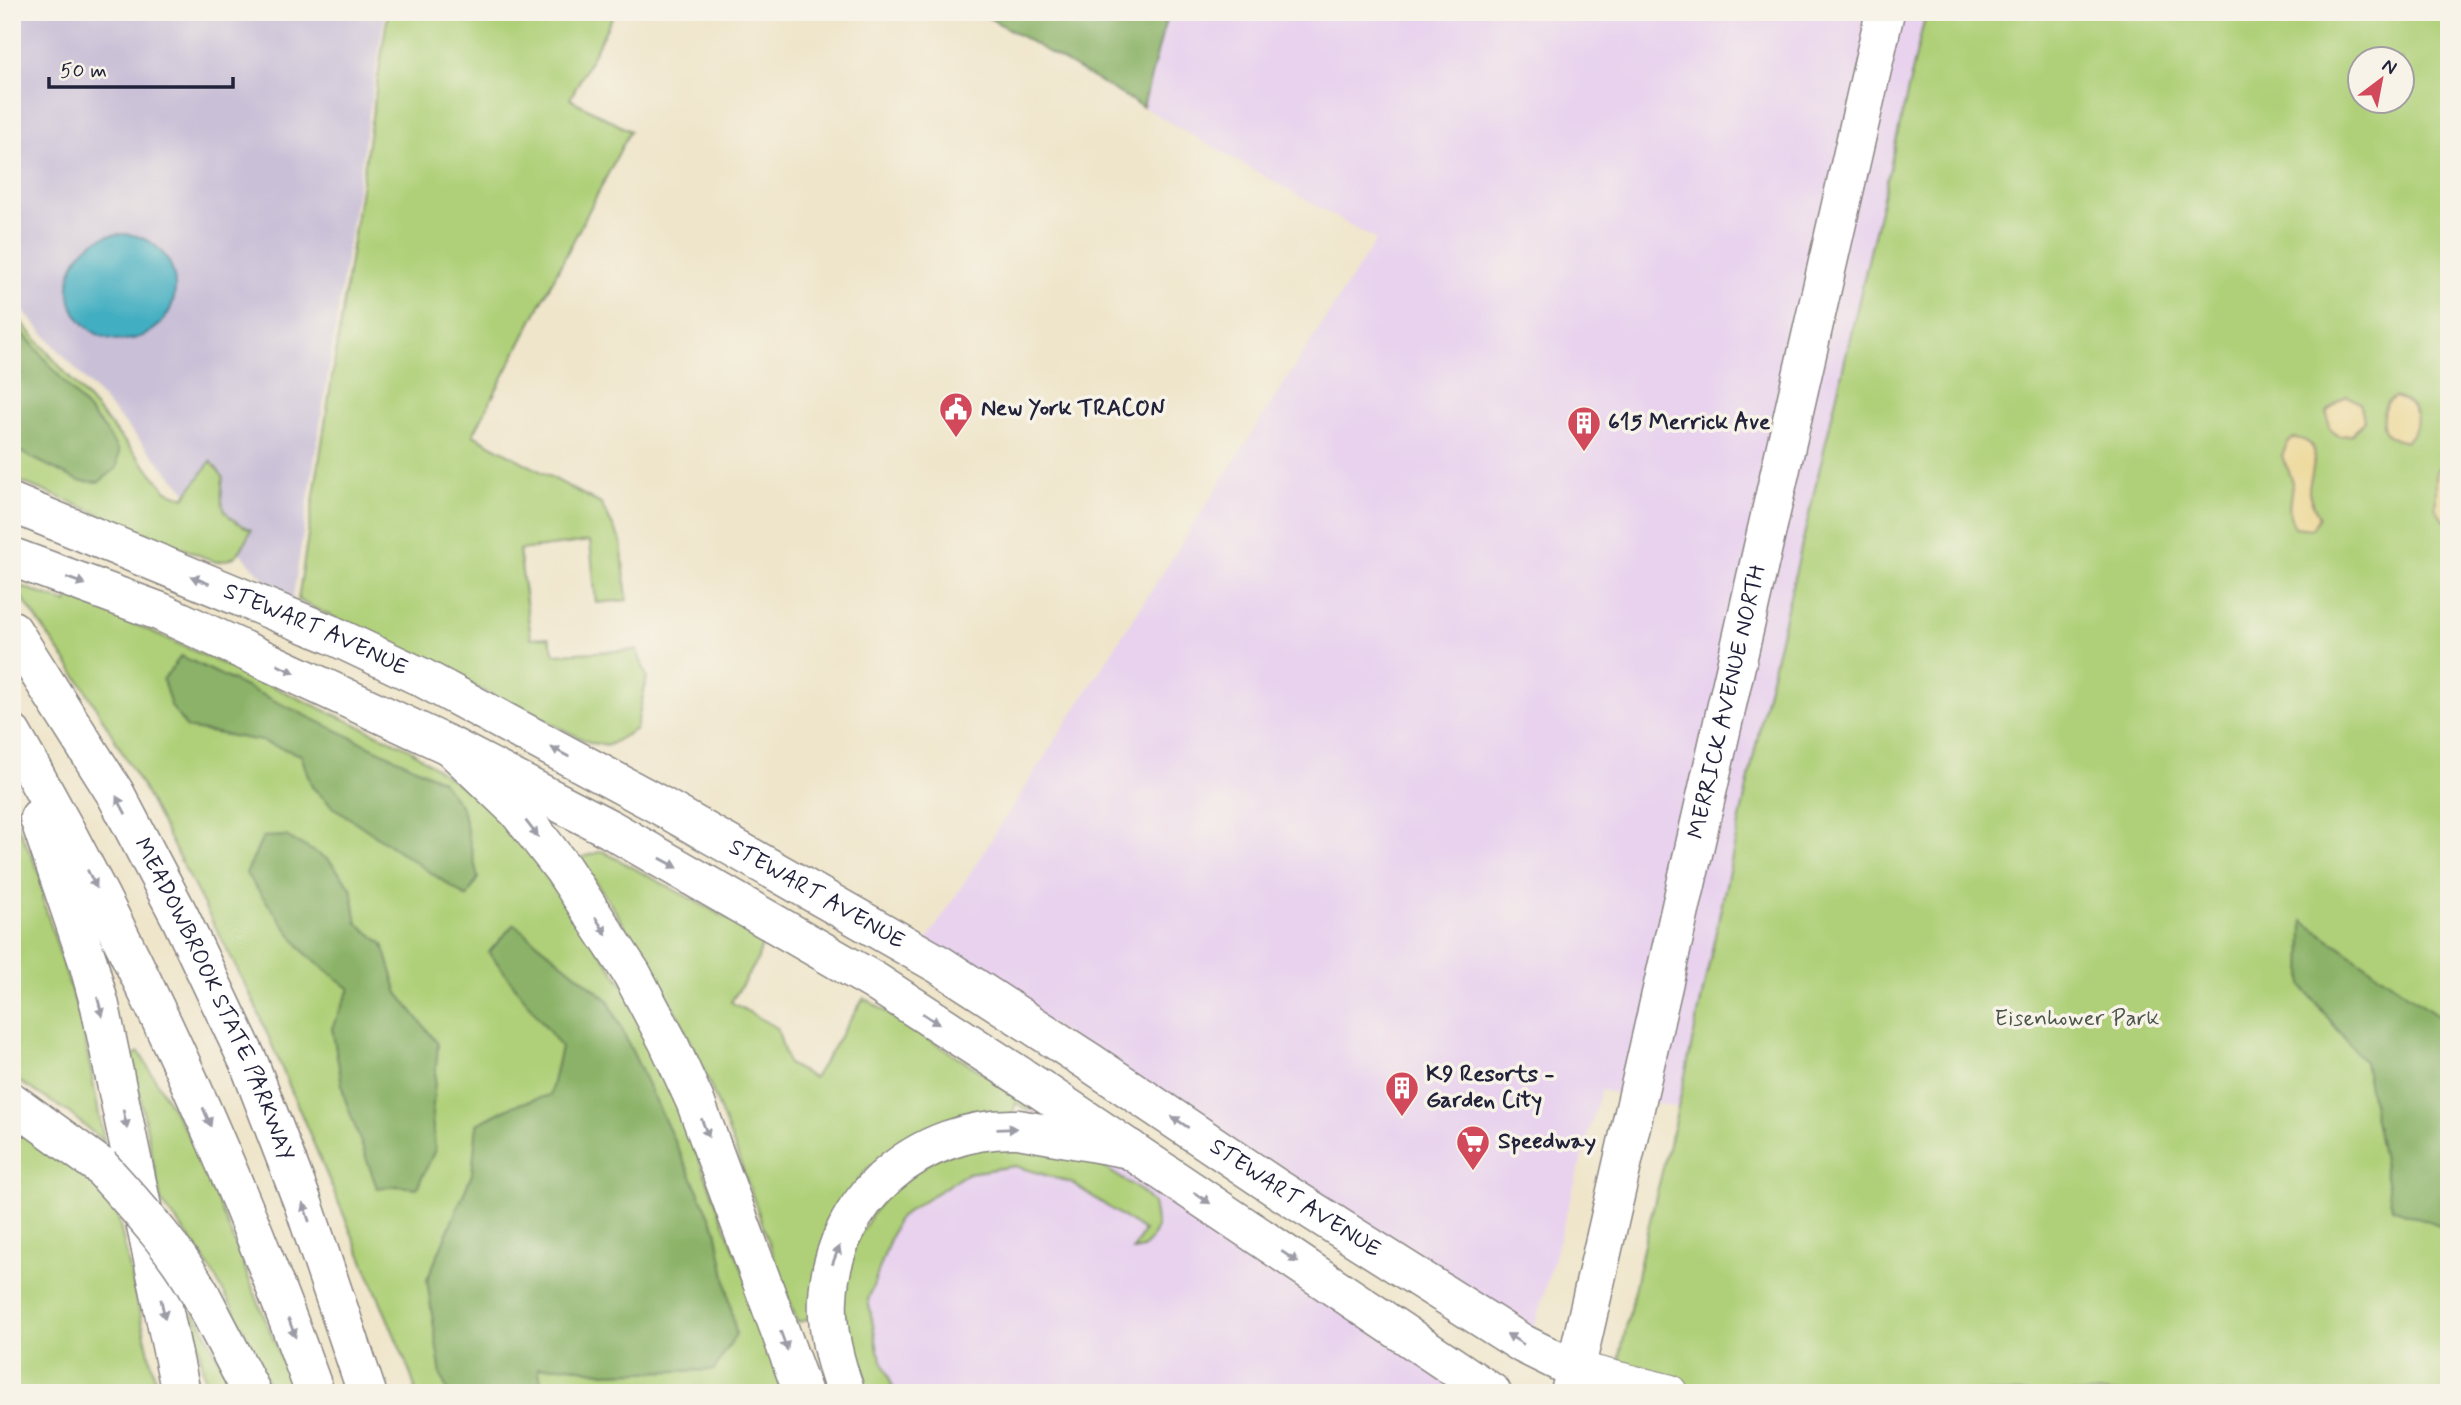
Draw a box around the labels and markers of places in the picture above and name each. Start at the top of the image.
public building icon: New York TRACON [937,390,975,439]
place label: New York TRACON [981,394,1165,424]
building icon: 615 Merrick Ave [1565,404,1603,453]
place label: 615 Merrick Ave [1608,408,1771,438]
place label: K9 Resorts - Garden City [1426,1060,1555,1116]
building icon: K9 Resorts - Garden City [1383,1069,1421,1118]
supermarket icon: Speedway [1454,1123,1492,1172]
place label: Speedway [1498,1127,1596,1157]

